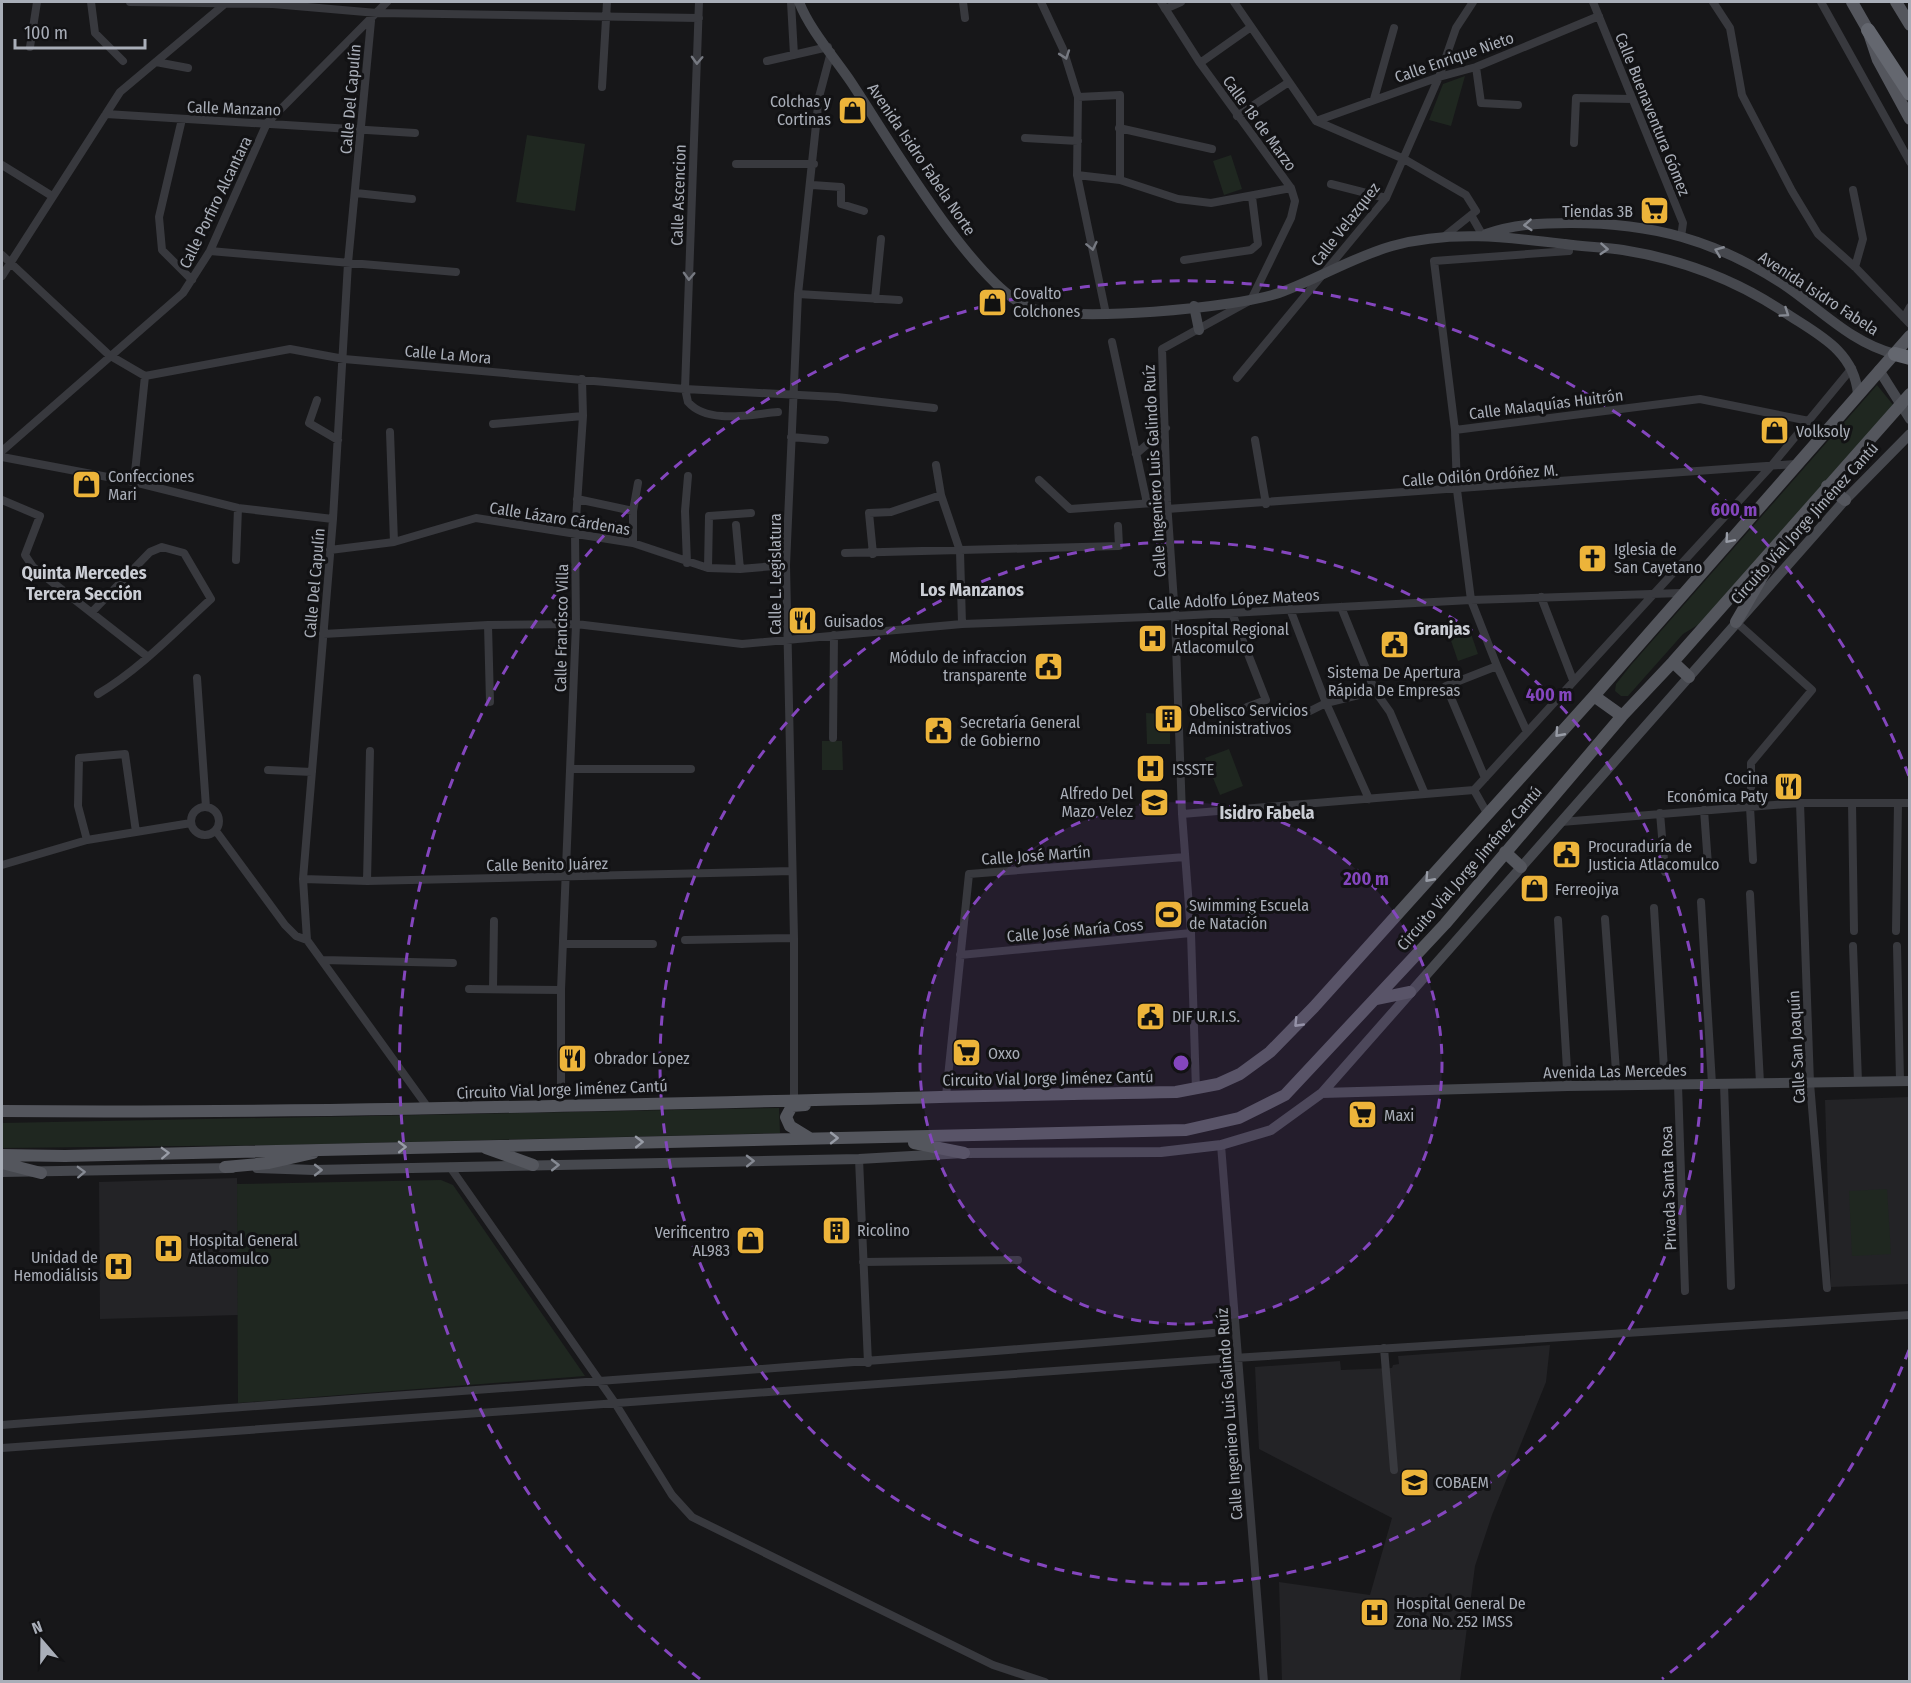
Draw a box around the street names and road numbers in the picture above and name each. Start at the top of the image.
street label: Calle Enrique Nieto [1392,28,1516,87]
street label: Calle Buenaventura Gómez [1611,30,1694,199]
street label: Calle Del Capulín [336,43,365,155]
street label: Calle 18 de Marzo [1219,72,1301,175]
street label: Avenida Isidro Fabela Norte [863,80,980,239]
street label: Calle Manzano [187,97,281,120]
street label: Calle Porfiro Alcantara [175,133,256,271]
street label: Calle Ascencion [667,144,690,246]
street label: Calle Velazquez [1307,179,1384,270]
street label: Avenida Isidro Fabela [1755,248,1882,339]
street label: Calle La Mora [404,341,492,368]
street label: Calle Ingeniero Luis Galindo Ruíz [1139,364,1170,578]
street label: Calle Malaquías Huitrón [1468,386,1624,423]
street label: Circuito Vial Jorge Jiménez Cantú [1727,438,1882,608]
street label: Calle Odilón Ordóñez M. [1401,461,1559,490]
street label: Calle Lázaro Cárdenas [488,498,632,539]
street label: Calle L. Legislatura [766,513,785,635]
street label: Calle Del Capulín [300,527,329,639]
street label: Calle Francisco Villa [551,564,572,692]
street label: Calle Adolfo López Mateos [1148,586,1320,613]
street label: Circuito Vial Jorge Jiménez Cantú [1393,782,1546,954]
street label: Calle José Martín [981,842,1091,869]
street label: Calle Benito Juárez [486,854,608,875]
street label: Calle José María Coss [1006,915,1144,946]
street label: Calle San Joaquín [1784,990,1809,1104]
street label: Avenida Las Mercedes [1543,1061,1687,1082]
street label: Circuito Vial Jorge Jiménez Cantú [942,1067,1154,1090]
street label: Circuito Vial Jorge Jiménez Cantú [456,1076,668,1103]
street label: Privada Santa Rosa [1657,1125,1680,1251]
street label: Calle Ingeniero Luis Galindo Ruíz [1213,1307,1246,1521]

